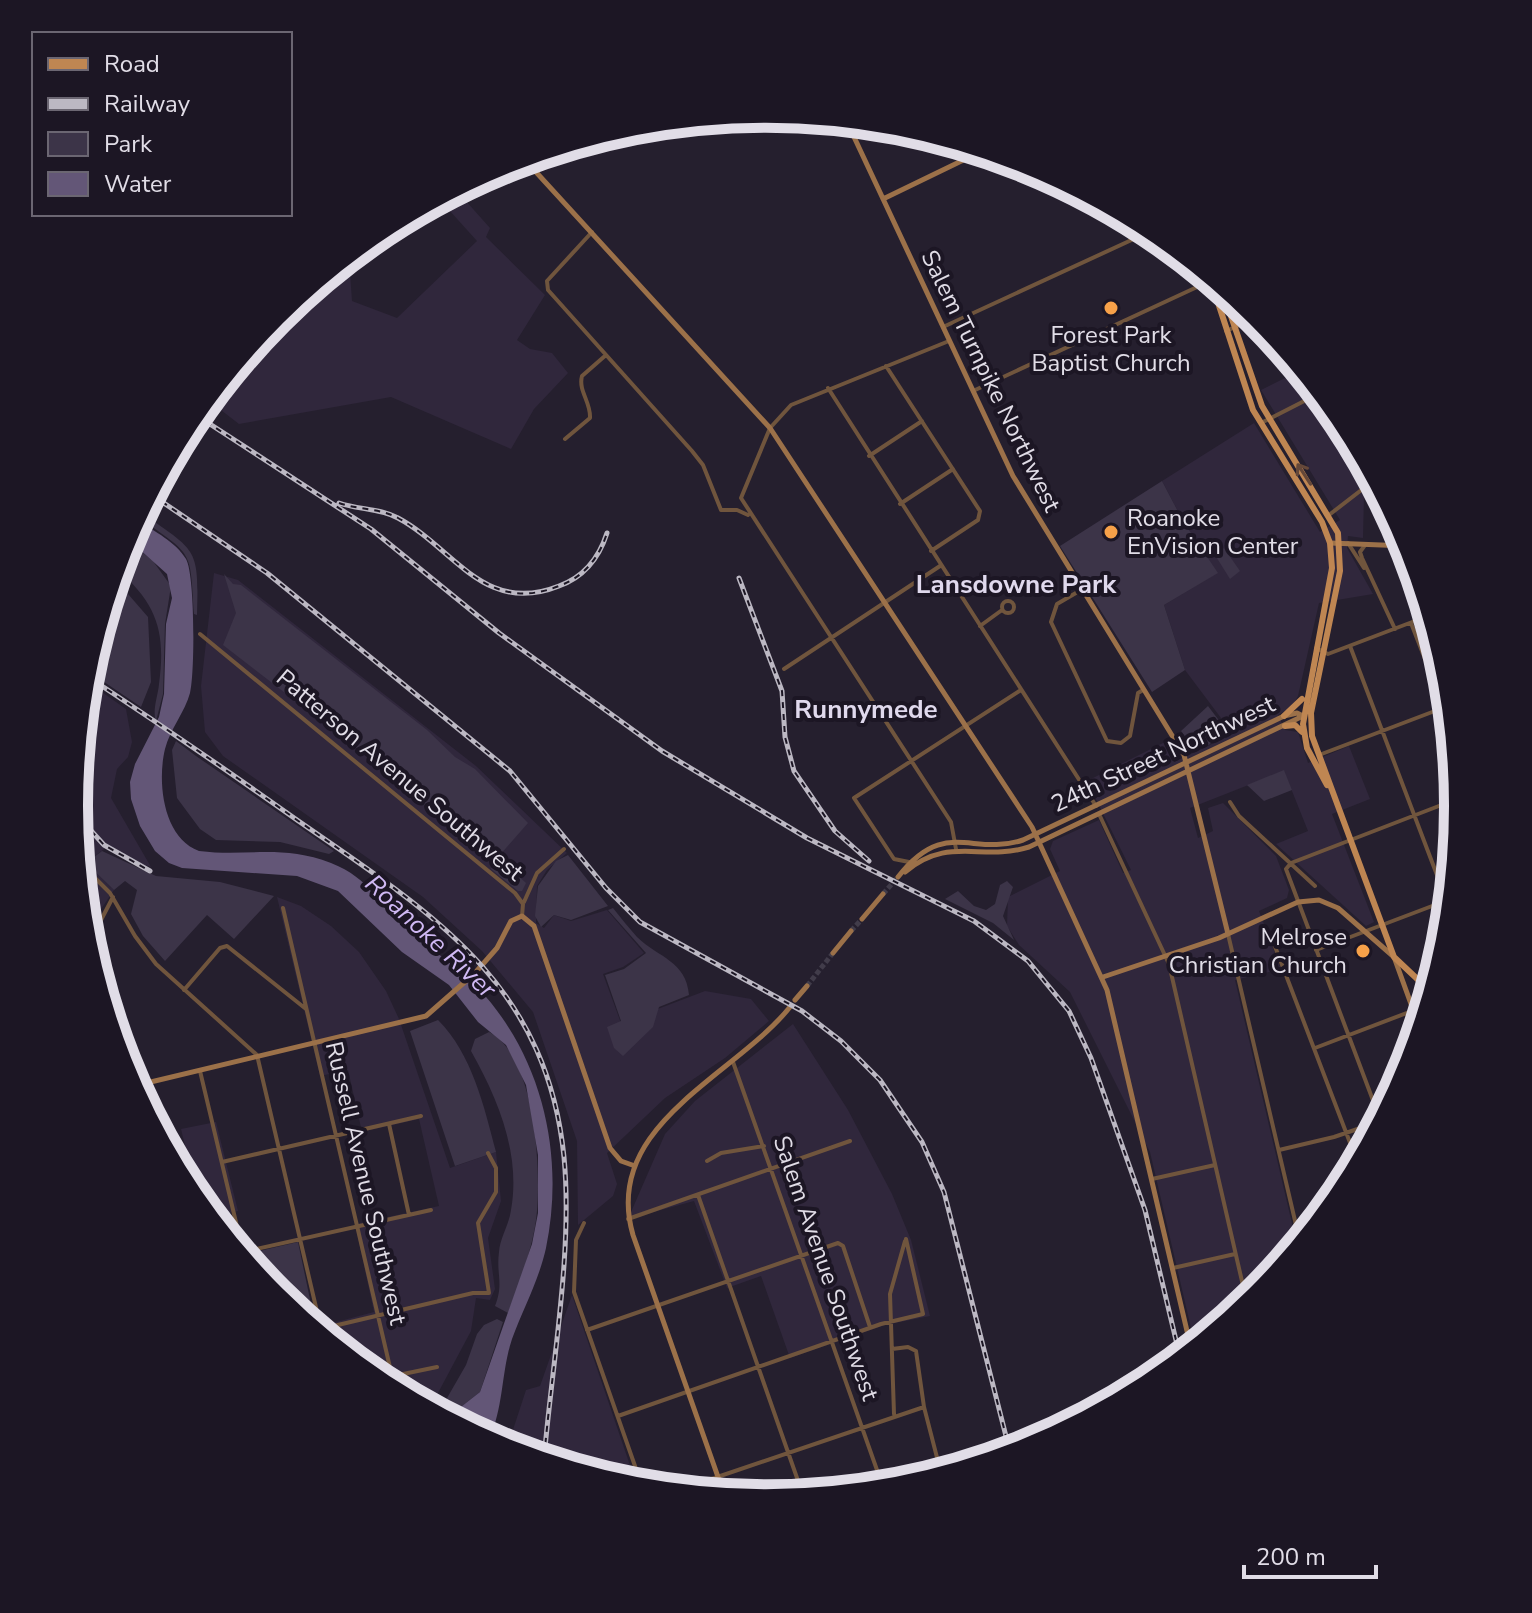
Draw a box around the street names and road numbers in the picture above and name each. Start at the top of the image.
street label: Salem Turnpike Northwest [914,245,1069,518]
street label: Patterson Avenue Southwest [270,662,531,888]
street label: 24th Street Northwest [1046,688,1281,820]
street label: Russell Avenue Southwest [318,1038,414,1328]
street label: Salem Avenue Southwest [766,1131,887,1405]

